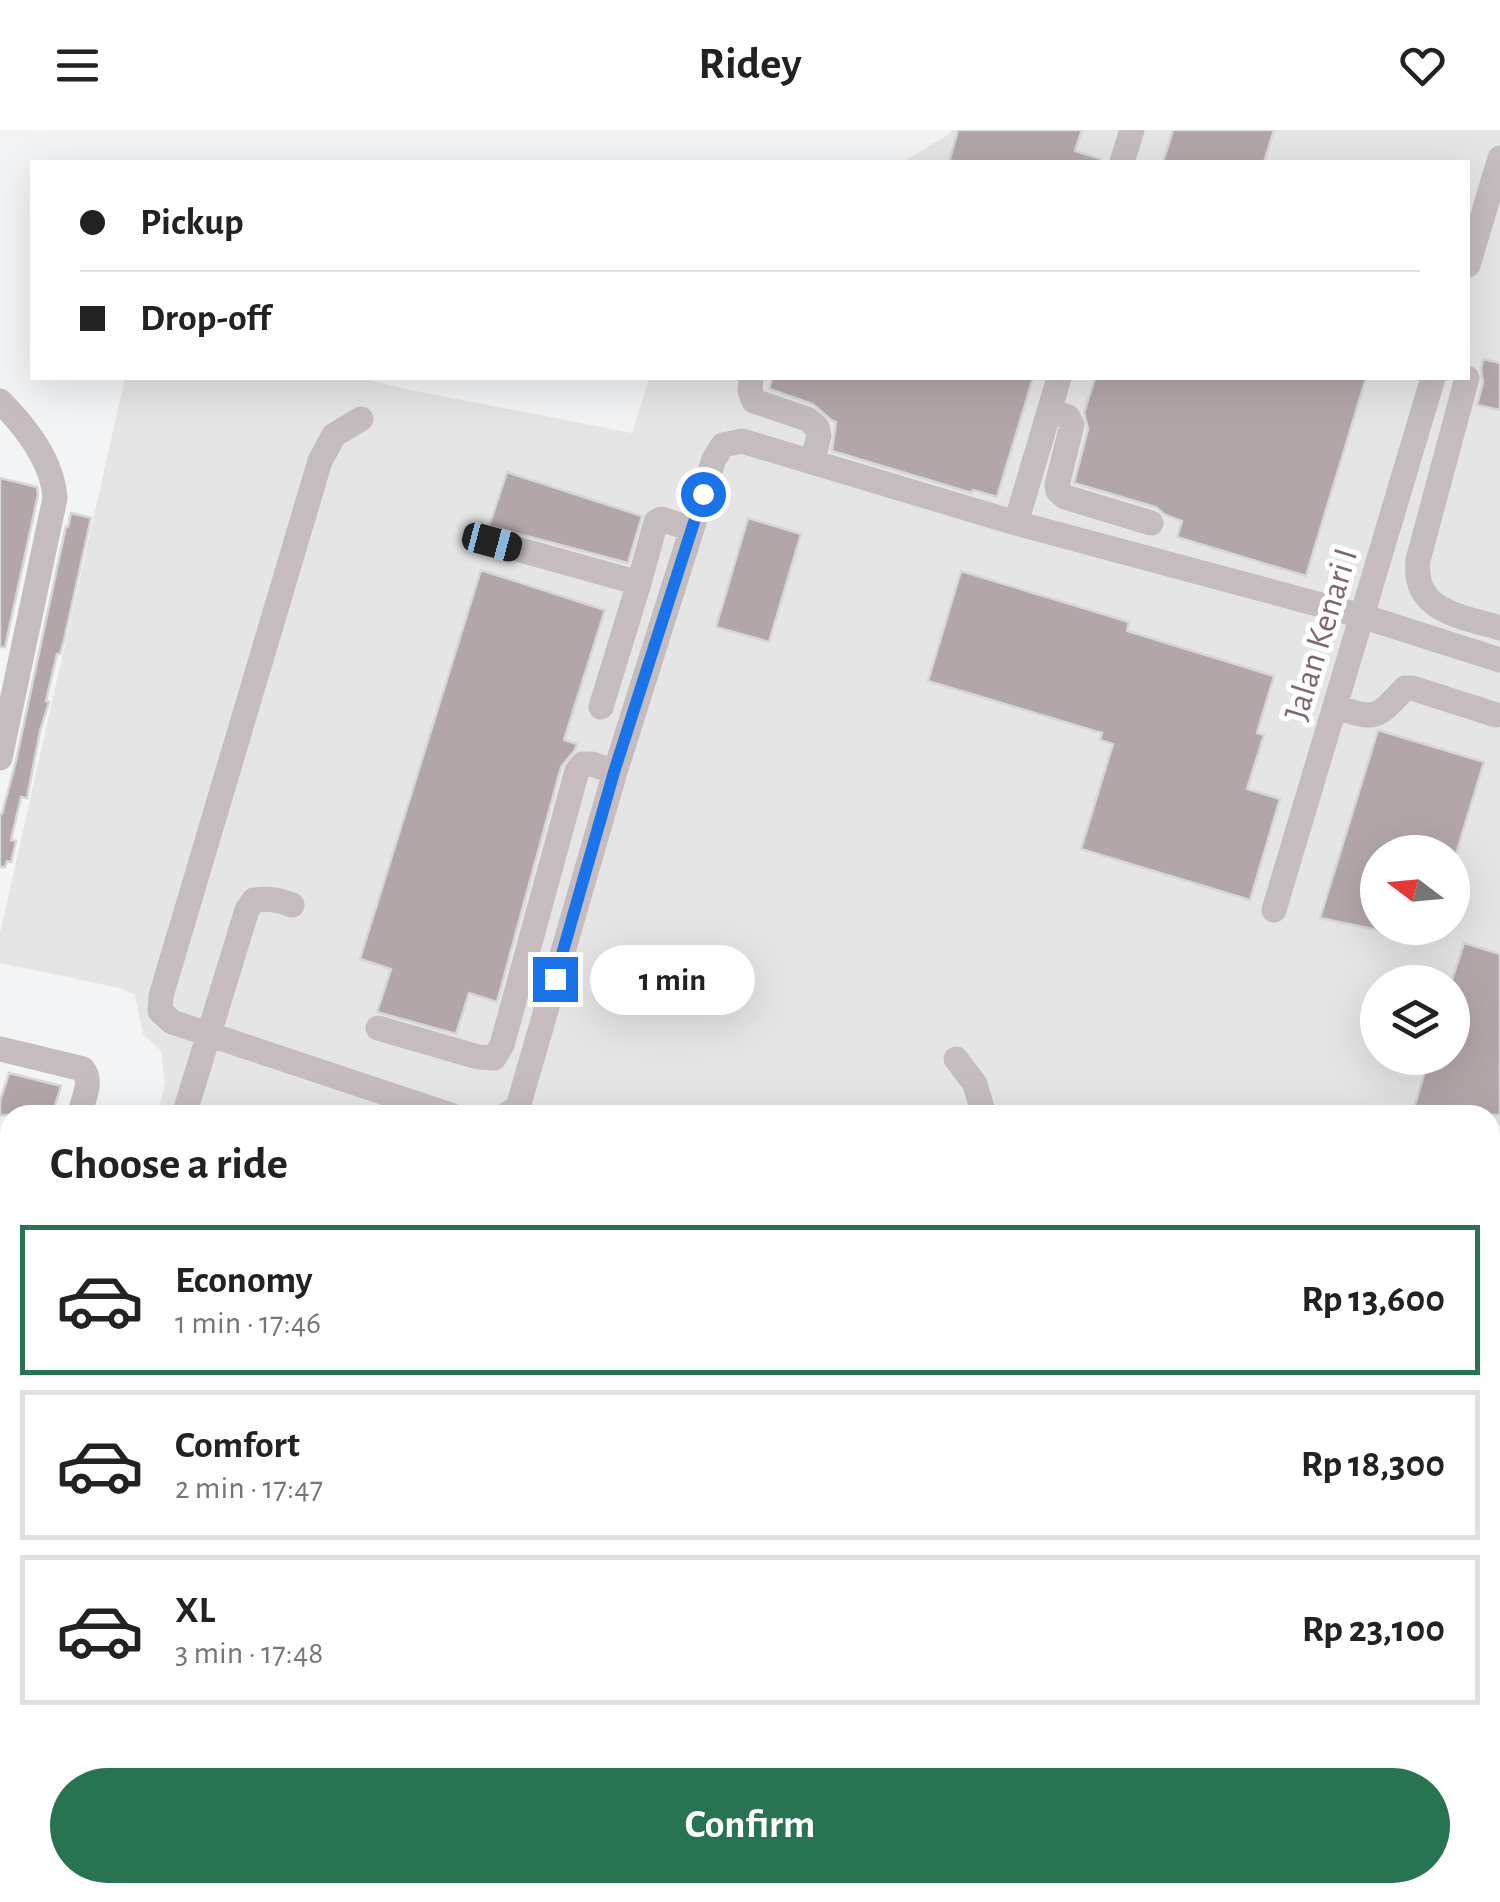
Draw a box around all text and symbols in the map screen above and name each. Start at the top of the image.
icon: menu [50,38,105,93]
icon: heart [1395,38,1450,93]
text: Ridey [698,42,802,87]
text: Pickup [140,204,244,242]
text: Drop-off [140,300,271,338]
route start [681,472,726,517]
car [459,520,525,564]
street label: Jalan Kenari I [1279,544,1364,725]
north arrow [1360,835,1470,945]
map controls [1360,835,1470,1075]
callout: 1 min [590,944,755,1014]
route end [533,957,578,1002]
text: 1 min [639,964,706,996]
button: layers [1360,965,1470,1075]
text: Choose a ride [50,1142,288,1187]
icon: car [55,1255,145,1345]
text: Economy [175,1262,313,1300]
text: Rp 13,600 [1301,1281,1445,1319]
text: 1 min · 17:46 [175,1307,321,1339]
icon: car [55,1420,145,1510]
text: Comfort [175,1427,300,1465]
text: Rp 18,300 [1301,1446,1445,1484]
text: 2 min · 17:47 [175,1472,323,1504]
icon: car [55,1585,145,1675]
text: XL [175,1592,215,1630]
text: Rp 23,100 [1302,1611,1445,1649]
text: 3 min · 17:48 [175,1637,323,1669]
button: Confirm [50,1768,1450,1883]

